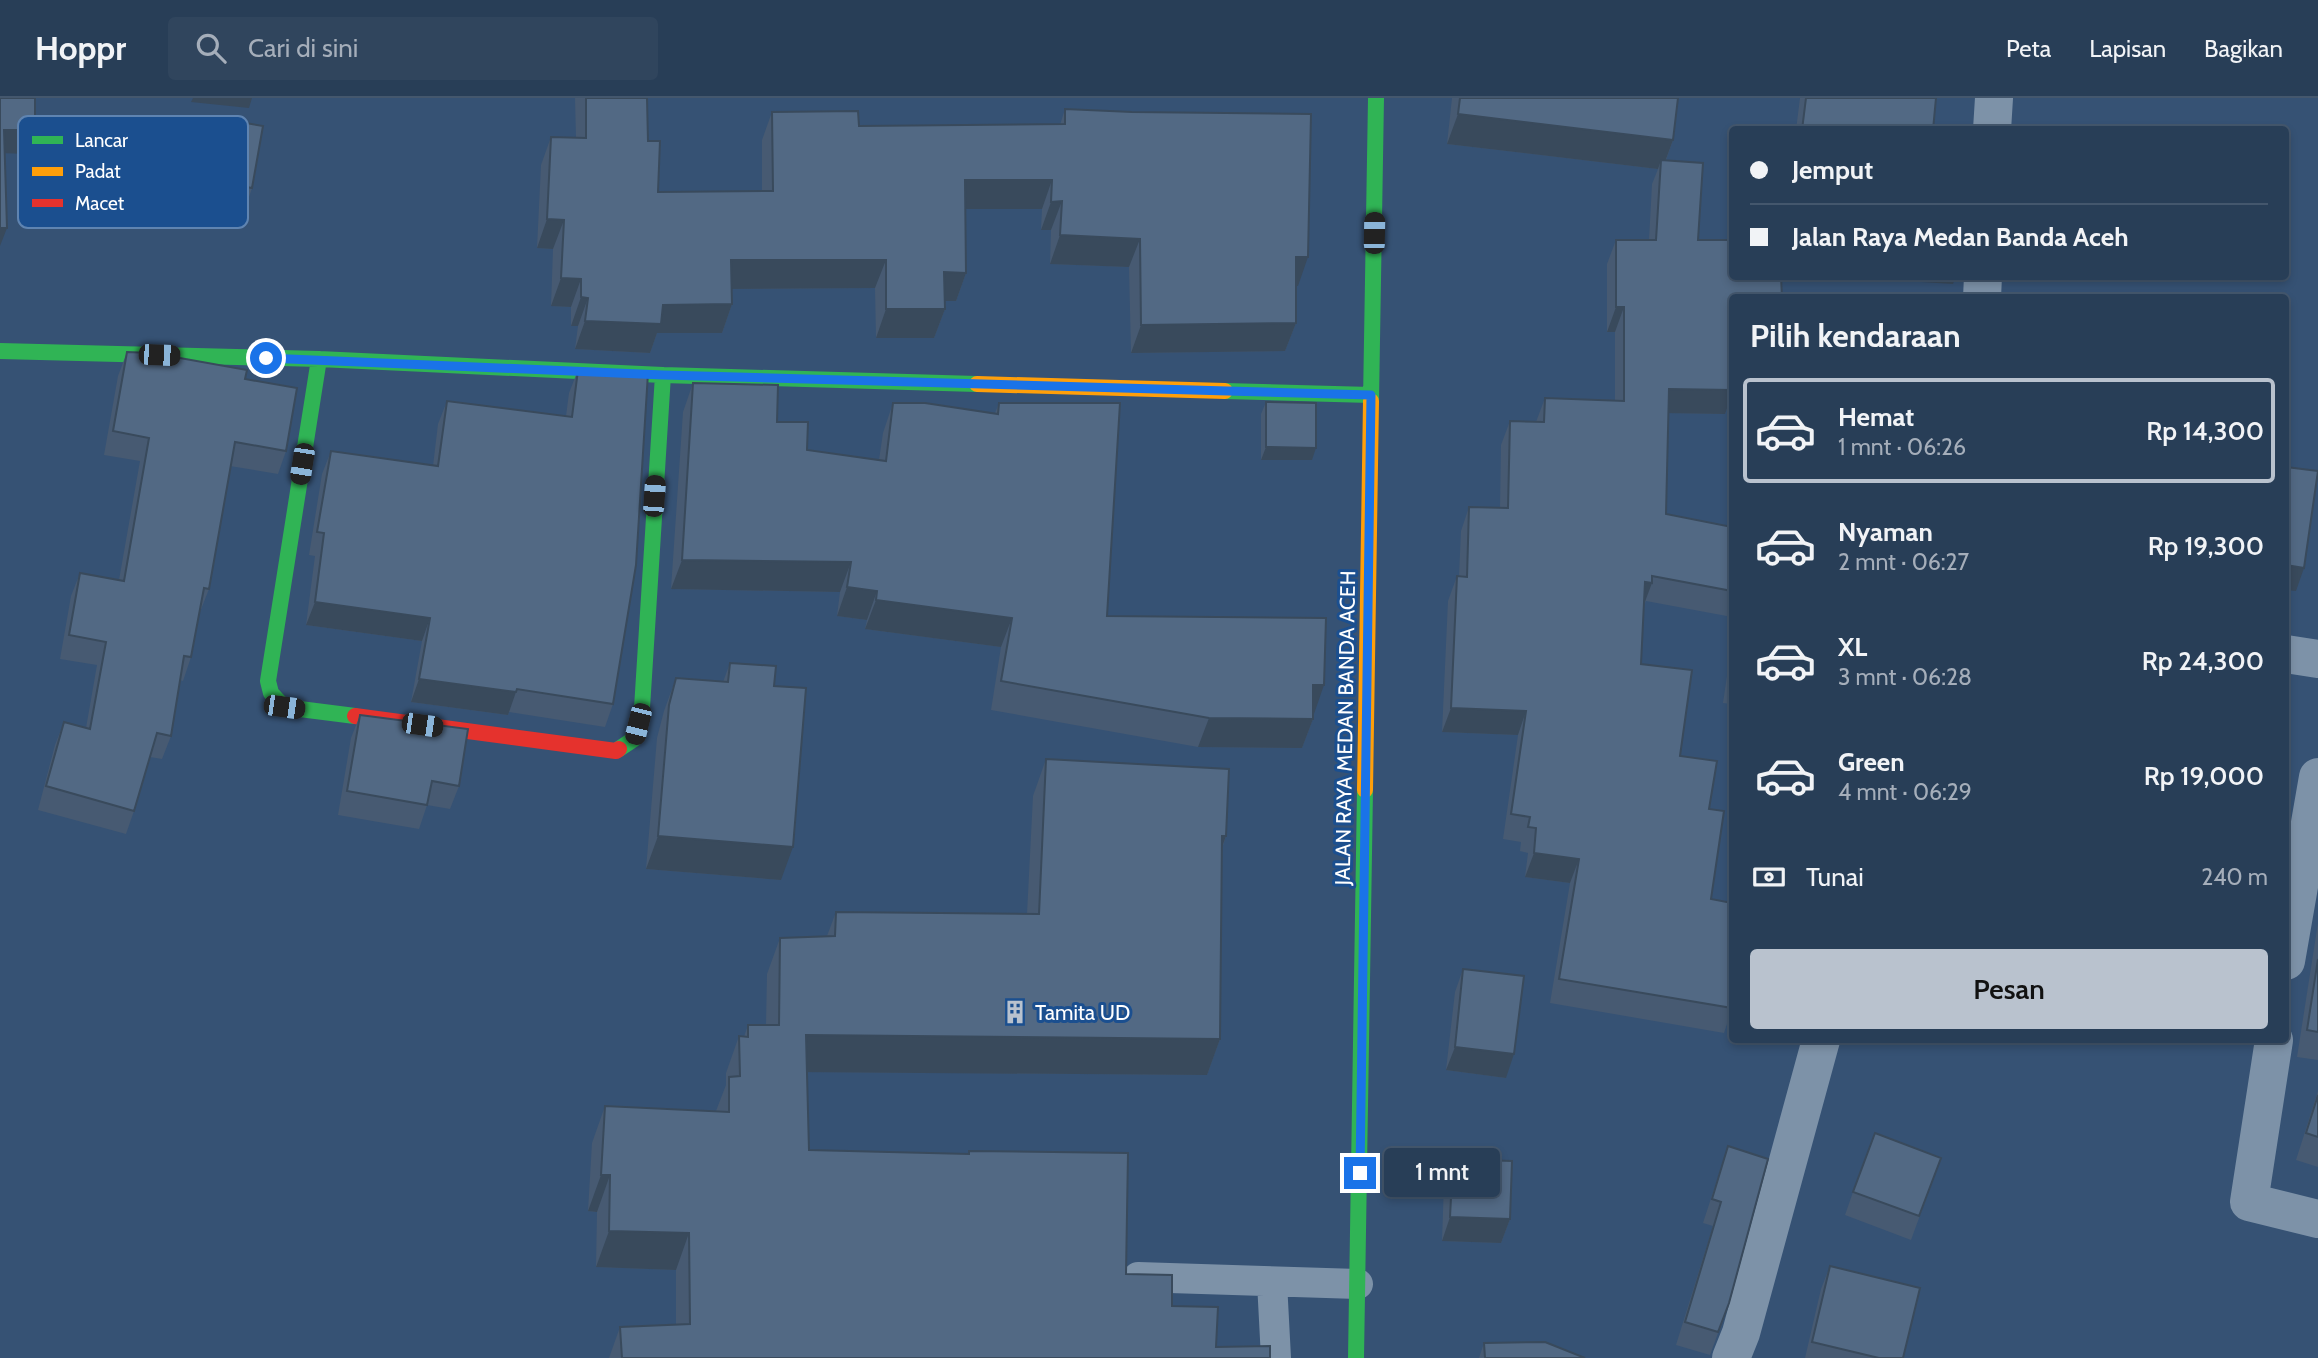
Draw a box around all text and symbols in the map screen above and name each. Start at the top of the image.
search box [168,17,658,80]
text: Hoppr [35,28,126,68]
icon: search [192,29,230,67]
text: Cari di sini [248,32,358,64]
text: Peta [2006,34,2051,63]
text: Lapisan [2089,34,2166,63]
text: Bagikan [2204,34,2283,63]
legend [18,116,248,228]
text: Lancar [75,129,128,152]
text: Jemput [1792,154,1873,186]
text: Padat [75,160,121,183]
text: Macet [75,192,125,215]
car [1364,212,1385,254]
text: Jalan Raya Medan Banda Aceh [1792,221,2128,253]
text: Pilih kendaraan [1750,316,1961,355]
route start [250,342,282,374]
car [138,344,181,366]
icon: car [1754,399,1817,462]
text: Hemat [1838,401,1914,433]
text: Rp 14,300 [2146,415,2264,447]
text: 1 mnt · 06:26 [1838,433,1966,461]
car [289,442,316,486]
car [643,474,666,518]
icon: car [1754,514,1817,577]
text: Nyaman [1838,516,1933,548]
text: Rp 19,300 [2148,530,2264,562]
text: 2 mnt · 06:27 [1838,548,1969,576]
street label: JALAN RAYA MEDAN BANDA ACEH [1330,570,1360,887]
icon: car [1754,629,1817,692]
text: XL [1838,631,1867,663]
text: Rp 24,300 [2142,645,2264,677]
text: 3 mnt · 06:28 [1838,663,1972,691]
car [262,694,307,720]
car [623,701,654,747]
car [400,712,445,738]
icon: car [1754,744,1817,807]
text: Green [1838,746,1905,778]
text: Rp 19,000 [2144,760,2264,792]
text: 4 mnt · 06:29 [1838,778,1972,806]
icon: cash [1750,858,1788,896]
text: Tunai [1806,861,1864,893]
text: 240 m [2201,863,2268,891]
button: Pesan [1750,949,2268,1029]
building icon: Tamita UD [1001,998,1029,1026]
place label: Tamita UD [1035,1000,1130,1025]
callout: 1 mnt [1384,1148,1500,1198]
route end [1344,1157,1376,1189]
text: 1 mnt [1415,1158,1469,1186]

